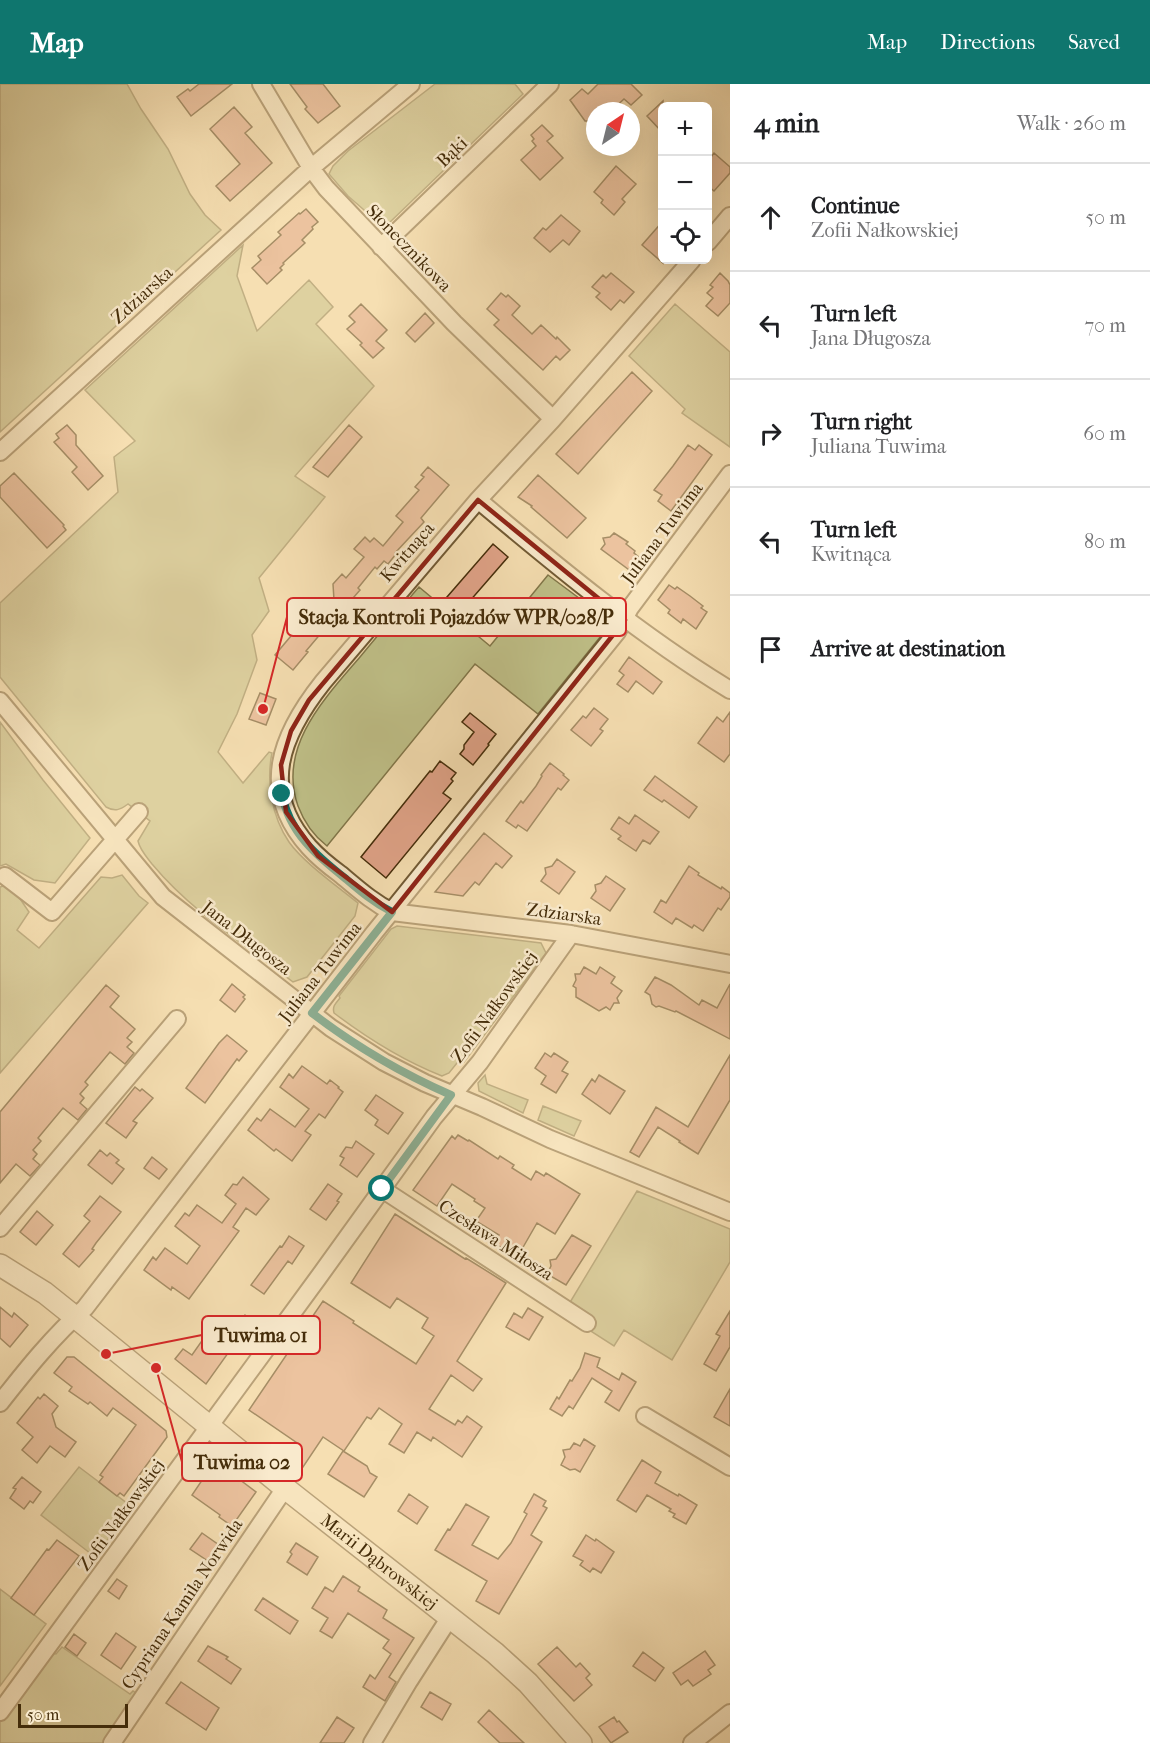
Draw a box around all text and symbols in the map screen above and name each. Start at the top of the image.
text: Map [30,26,84,59]
text: Map [867,30,907,54]
text: Directions [940,30,1035,54]
text: Saved [1068,30,1120,54]
north arrow [586,102,640,156]
map controls [658,102,712,264]
button: + [658,102,712,156]
text: 4 min [754,108,819,139]
text: Walk · 260 m [1017,112,1126,135]
street label: Bąki [433,132,473,172]
button: − [658,156,712,210]
text: Continue [811,193,900,219]
street label: Słonecznikowa [362,200,456,297]
icon: ahead [754,201,787,234]
text: 50 m [1085,206,1126,229]
button: locate [658,210,712,264]
text: Zofii Nałkowskiej [811,219,959,242]
street label: Zdziarska [107,262,178,328]
text: Turn left [811,301,897,327]
icon: left [754,309,787,342]
text: 70 m [1084,314,1126,337]
text: Jana Długosza [811,327,931,350]
text: Turn right [811,409,912,435]
icon: right [754,417,787,450]
text: 60 m [1083,422,1126,445]
text: Juliana Tuwima [811,435,946,458]
street label: Juliana Tuwima [616,478,708,590]
text: Turn left [811,517,897,543]
street label: Kwitnąca [376,518,439,586]
icon: left [754,525,787,558]
text: 80 m [1084,530,1126,553]
text: Kwitnąca [811,543,891,566]
callout: Stacja Kontroli Pojazdów WPR/028/P [287,598,626,636]
text: Stacja Kontroli Pojazdów WPR/028/P [298,606,614,629]
icon: arrive [754,633,787,666]
text: Arrive at destination [811,636,1005,662]
route end [268,780,294,806]
street label: Jana Długosza [196,896,296,980]
street label: Zdziarska [525,899,603,930]
street label: Juliana Tuwima [273,917,367,1028]
street label: Zofii Nałkowskiej [447,947,542,1067]
route start [368,1175,394,1201]
street label: Czesława Miłosza [434,1196,558,1286]
callout: Tuwima 01 [202,1316,320,1354]
text: Tuwima 01 [213,1324,308,1347]
callout: Tuwima 02 [182,1443,302,1481]
text: Tuwima 02 [193,1451,290,1474]
street label: Zofii Nałkowskiej [74,1455,169,1575]
street label: Marii Dąbrowskiej [316,1510,441,1615]
street label: Cypriana Kamila Norwida [117,1514,248,1694]
scale bar [18,1701,128,1728]
text: 50 m [27,1705,59,1724]

